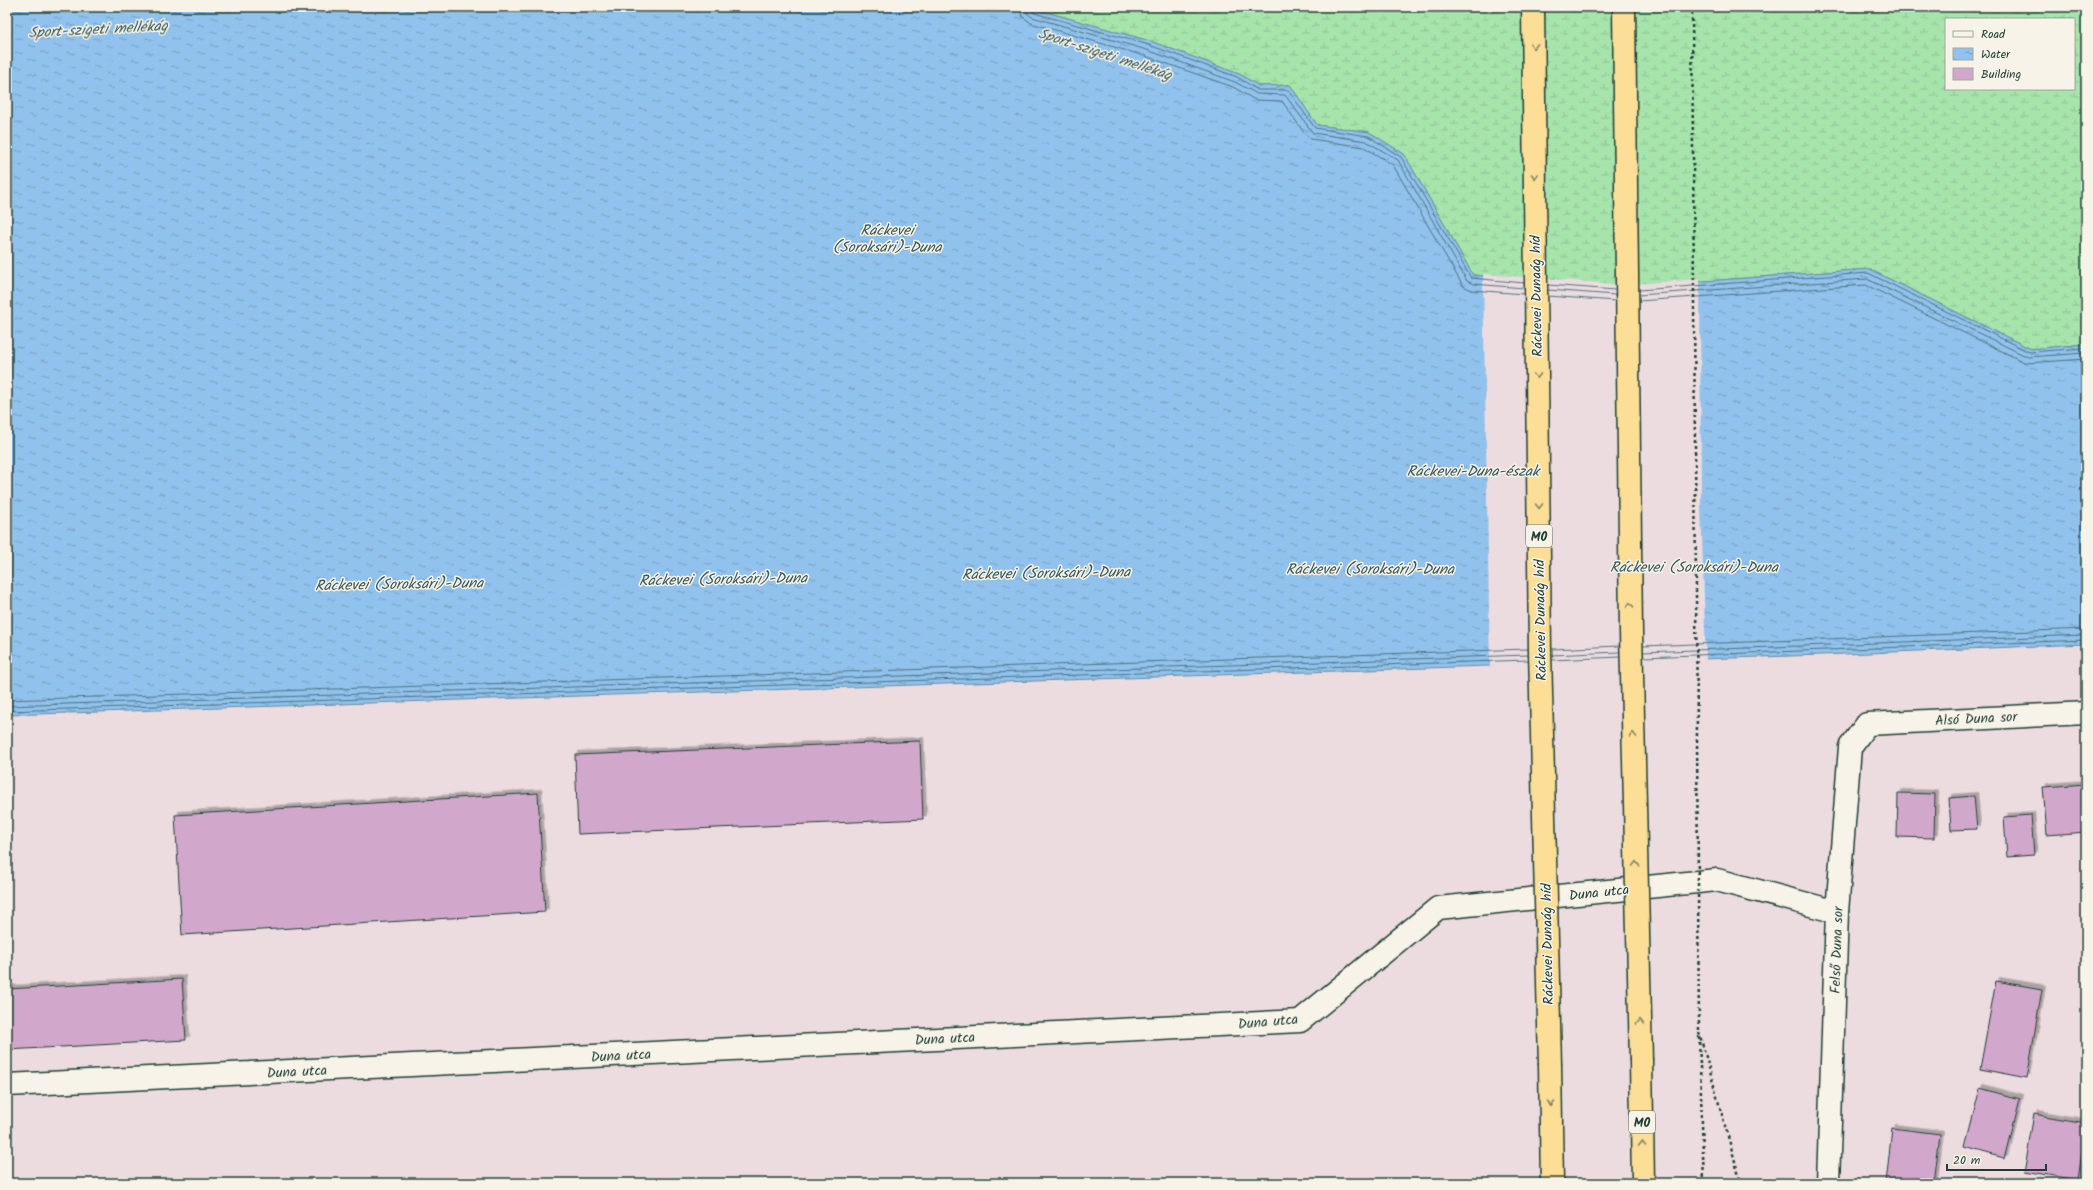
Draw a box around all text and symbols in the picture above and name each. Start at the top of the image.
water label: Sport-szigeti mellékág [28,14,169,46]
legend [1945,18,2075,90]
water label: Sport-szigeti mellékág [1035,22,1175,88]
text: Road [1981,25,2006,44]
one-way arrow [1530,43,1538,49]
text: Water [1981,45,2011,64]
text: Building [1981,65,2021,84]
one-way arrow [1531,173,1539,179]
water label: Ráckevei (Soroksári)-Duna [832,219,943,260]
street label: Ráckevei Dunaág híd [1525,234,1549,357]
one-way arrow [1533,373,1541,379]
water label: Ráckevei-Duna-észak [1407,460,1541,484]
one-way arrow [1535,503,1543,509]
road number: M0 [1526,525,1552,547]
water label: Ráckevei (Soroksári)-Duna [1610,556,1779,580]
water label: Ráckevei (Soroksári)-Duna [1286,558,1455,582]
street label: Ráckevei Dunaág híd [1529,558,1553,681]
water label: Ráckevei (Soroksári)-Duna [962,561,1131,587]
water label: Ráckevei (Soroksári)-Duna [639,567,808,593]
water label: Ráckevei (Soroksári)-Duna [315,572,484,598]
one-way arrow [1626,602,1635,608]
street label: Alsó Duna sor [1934,706,2019,732]
one-way arrow [1629,732,1637,738]
one-way arrow [1632,861,1641,867]
street label: Duna utca [1568,879,1630,907]
street label: Ráckevei Dunaág híd [1536,882,1560,1005]
street label: Felső Duna sor [1824,905,1850,994]
street label: Duna utca [1237,1008,1299,1036]
one-way arrow [1636,1019,1645,1025]
street label: Duna utca [914,1026,976,1052]
street label: Duna utca [590,1043,652,1069]
street label: Duna utca [266,1059,328,1085]
one-way arrow [1547,1101,1555,1107]
road number: M0 [1629,1111,1655,1133]
one-way arrow [1638,1141,1646,1147]
scale bar [1947,1146,2046,1172]
text: 20 m [1953,1151,1981,1170]

